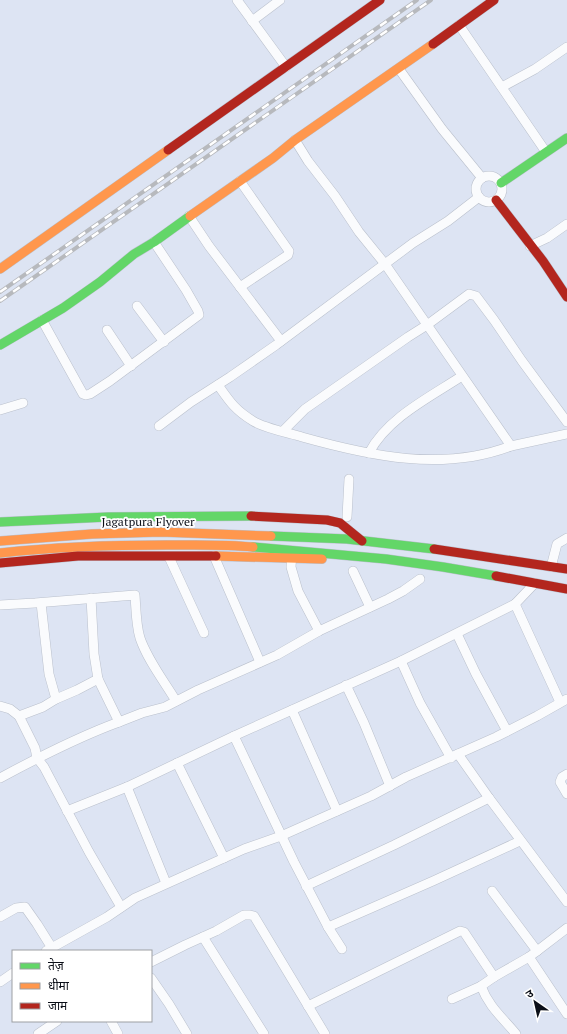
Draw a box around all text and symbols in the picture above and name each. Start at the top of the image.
street label: Jagatpura Flyover [101,514,195,529]
legend [12,950,152,1022]
text: तेज़ [48,958,65,973]
text: धीमा [48,978,70,993]
north arrow [515,982,555,1022]
text: उ [523,986,536,1001]
text: जाम [48,998,68,1013]

